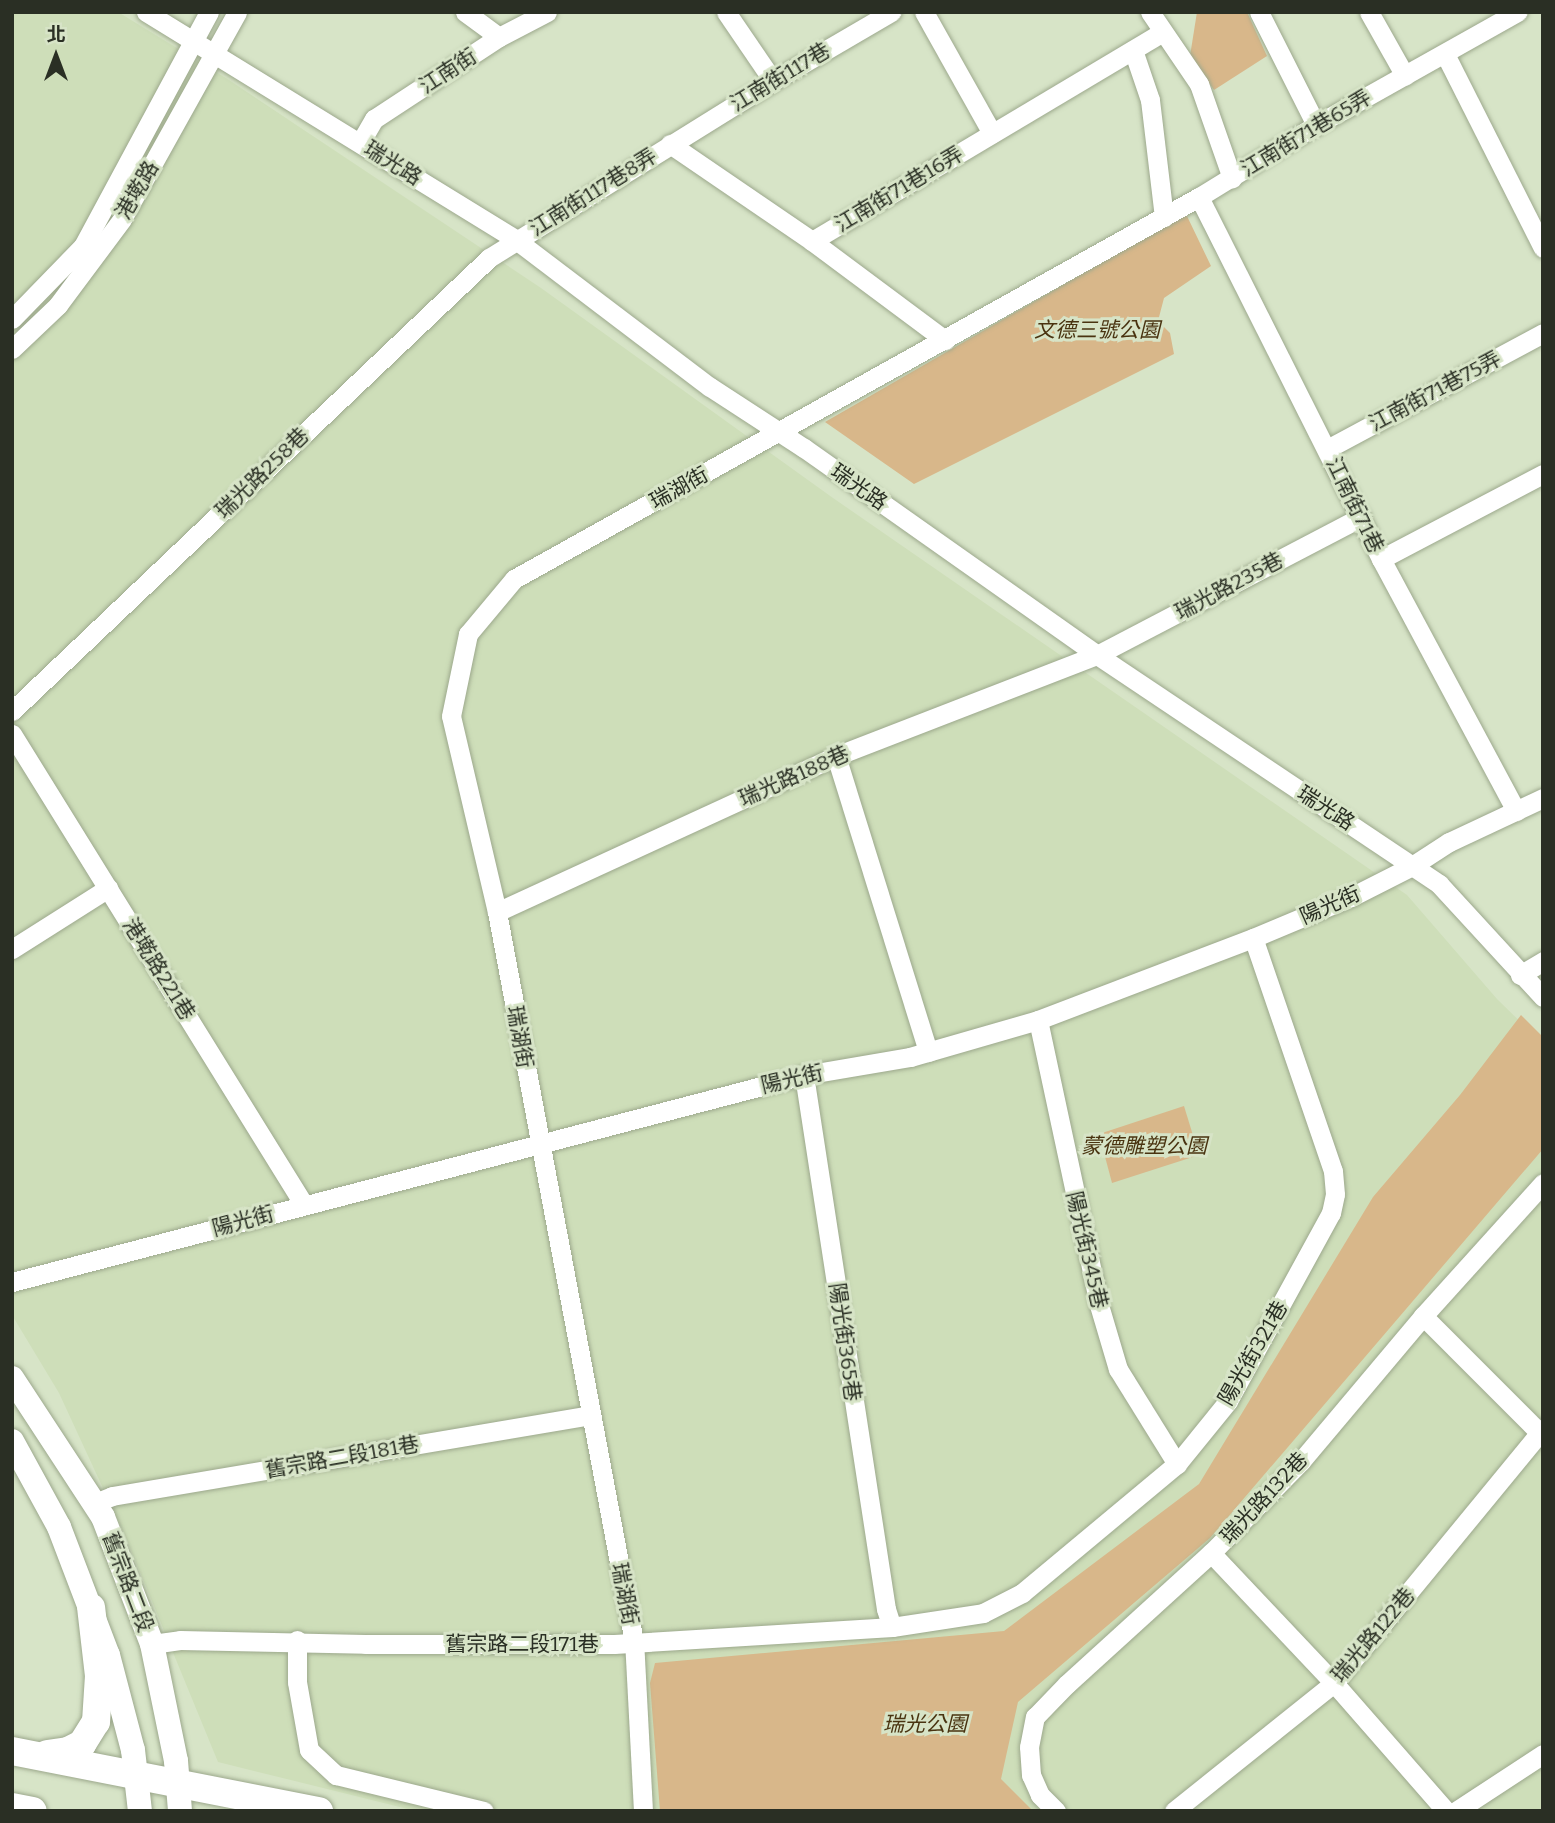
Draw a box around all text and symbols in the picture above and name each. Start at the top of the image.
north arrow [21,21,91,91]
text: 北 [46,23,66,46]
street label: 江南街117巷 [726,38,834,116]
street label: 江南街 [415,43,481,99]
street label: 江南街71巷65弄 [1236,84,1376,182]
street label: 瑞光路 [360,136,426,190]
street label: 江南街71巷16弄 [830,141,968,237]
street label: 江南街117巷8弄 [525,143,661,241]
street label: 港墘路 [110,156,164,224]
park label: 文德三號公園 [1034,317,1160,343]
street label: 江南街71巷75弄 [1365,346,1505,436]
street label: 瑞光路258巷 [210,423,314,523]
street label: 江南街71巷 [1321,453,1389,557]
street label: 瑞光路 [826,459,892,515]
street label: 瑞湖街 [645,462,713,514]
street label: 瑞光路235巷 [1171,547,1287,625]
street label: 瑞光路188巷 [735,741,853,811]
street label: 瑞光路 [1293,780,1359,836]
street label: 陽光街 [1296,881,1364,929]
street label: 港墘路221巷 [118,913,200,1025]
street label: 瑞湖街 [502,1004,538,1070]
street label: 陽光街 [758,1060,826,1098]
park label: 蒙德雕塑公園 [1081,1133,1207,1159]
street label: 陽光街345巷 [1061,1189,1113,1311]
street label: 陽光街 [209,1201,277,1241]
street label: 陽光街365巷 [824,1281,866,1403]
street label: 陽光街321巷 [1213,1297,1293,1409]
street label: 舊宗路二段181巷 [263,1431,421,1483]
street label: 瑞光路132巷 [1215,1447,1313,1549]
street label: 舊宗路二段 [97,1528,159,1636]
street label: 瑞湖街 [607,1561,643,1627]
street label: 瑞光路122巷 [1326,1583,1420,1687]
street label: 舊宗路二段171巷 [445,1631,599,1657]
park label: 瑞光公園 [883,1711,967,1737]

